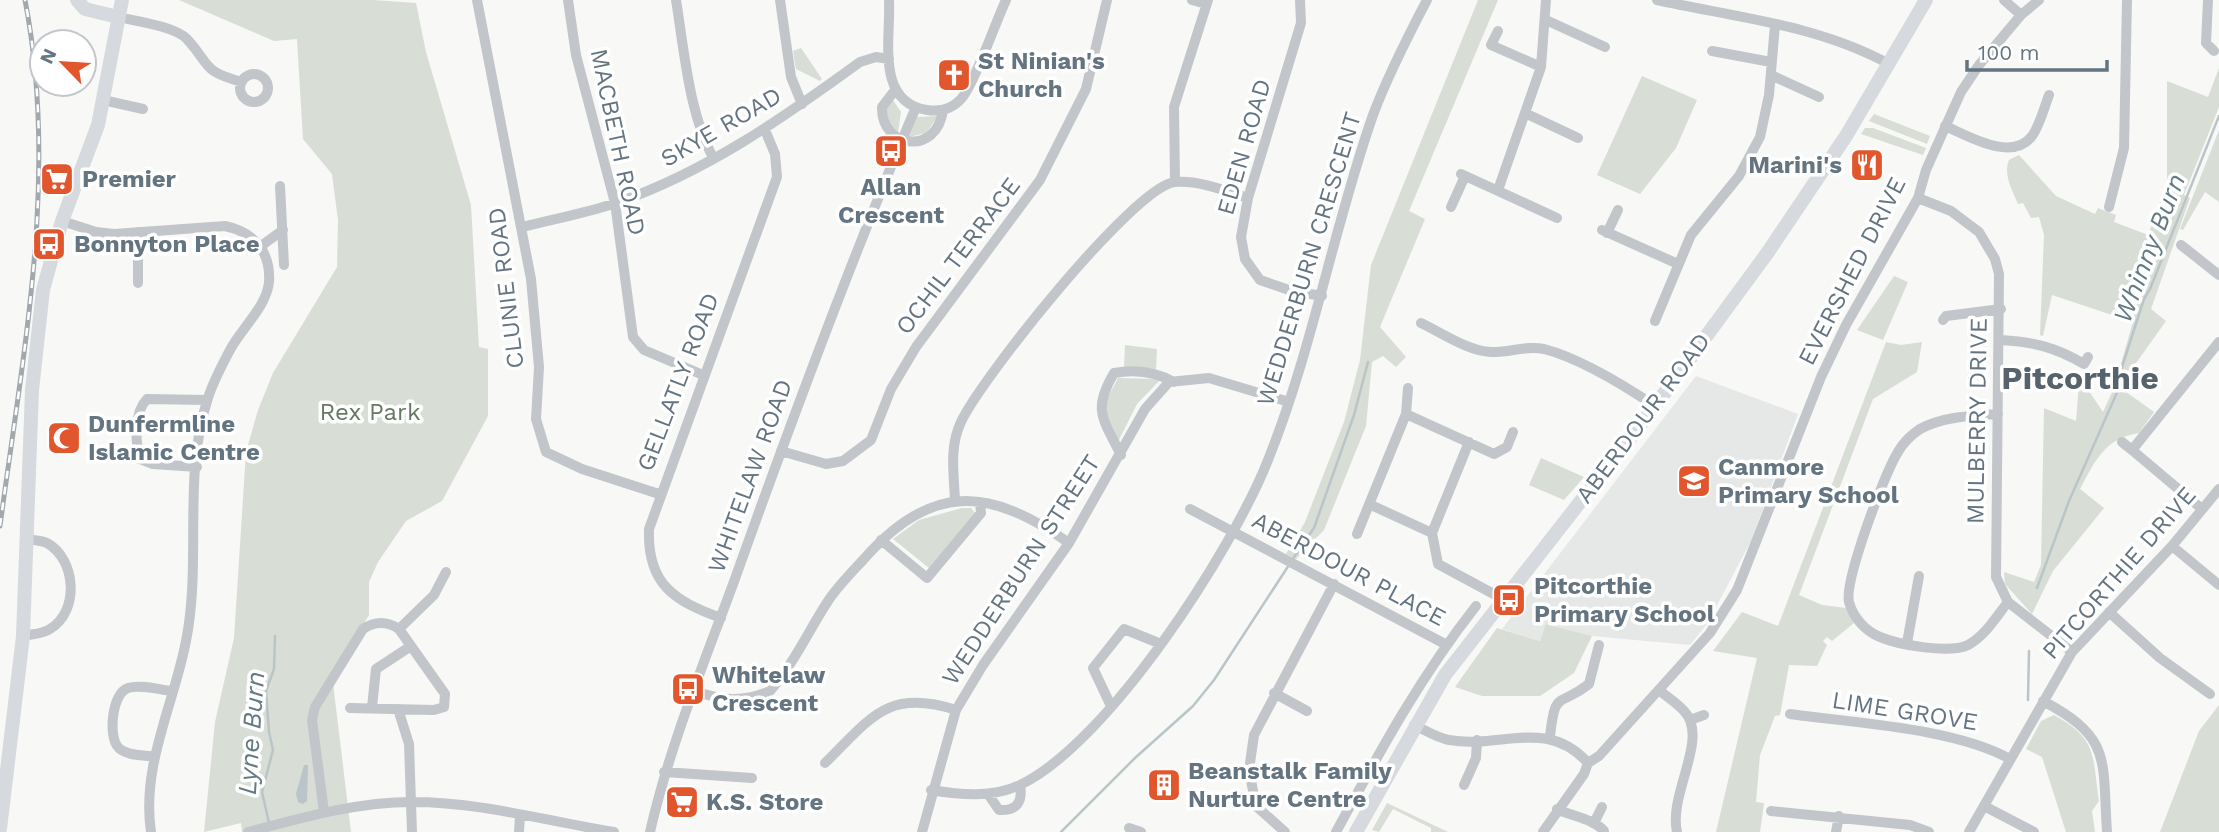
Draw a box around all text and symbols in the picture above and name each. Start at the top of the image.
north arrow [28,28,98,98]
scale bar [1967,28,2107,72]
text: 100 m [1978,40,2040,65]
text: N [35,45,61,67]
street label: MACBETH ROAD [585,46,651,238]
place label: St Ninian's Church [978,47,1105,103]
church icon: St Ninian's Church [935,56,973,94]
street label: EDEN ROAD [1211,76,1277,218]
street label: SKYE ROAD [656,81,786,173]
street label: WEDDERBURN CRESCENT [1251,109,1367,409]
bus stop icon: Allan Crescent [872,132,910,170]
restaurant icon: Marini's [1848,146,1886,184]
place label: Marini's [1748,151,1842,179]
supermarket icon: Premier [38,160,76,198]
place label: Premier [82,165,177,193]
water label: Whinny Burn [2107,169,2191,327]
street label: OCHIL TERRACE [890,172,1026,340]
street label: EVERSHED DRIVE [1792,172,1912,370]
place label: Allan Crescent [838,173,944,229]
street label: CLUNIE ROAD [482,206,530,370]
bus stop icon: Bonnyton Place [30,225,68,263]
place label: Bonnyton Place [74,230,260,258]
street label: GELLATLY ROAD [631,289,725,475]
street label: MULBERRY DRIVE [1961,318,1993,524]
street label: ABERDOUR ROAD [1570,327,1716,509]
district label: Pitcorthie [2001,359,2159,397]
street label: WHITELAW ROAD [702,375,798,577]
park label: Rex Park [319,398,421,426]
place label: Dunfermline Islamic Centre [88,410,260,466]
mosque icon: Dunfermline Islamic Centre [45,419,83,457]
street label: WEDDERBURN STREET [936,450,1106,690]
place label: Canmore Primary School [1718,453,1899,509]
school or university icon: Canmore Primary School [1675,462,1713,500]
street label: PITCORTHIE DRIVE [2036,481,2202,665]
street label: ABERDOUR PLACE [1247,506,1451,632]
place label: Pitcorthie Primary School [1534,572,1715,628]
bus stop icon: Pitcorthie Primary School [1490,581,1528,619]
place label: Whitelaw Crescent [712,661,826,717]
water label: Lyne Burn [232,670,270,796]
bus stop icon: Whitelaw Crescent [669,670,707,708]
street label: LIME GROVE [1830,686,1980,736]
place label: Beanstalk Family Nurture Centre [1188,757,1392,813]
building icon: Beanstalk Family Nurture Centre [1145,766,1183,804]
supermarket icon: K.S. Store [663,783,701,821]
place label: K.S. Store [706,788,824,816]

